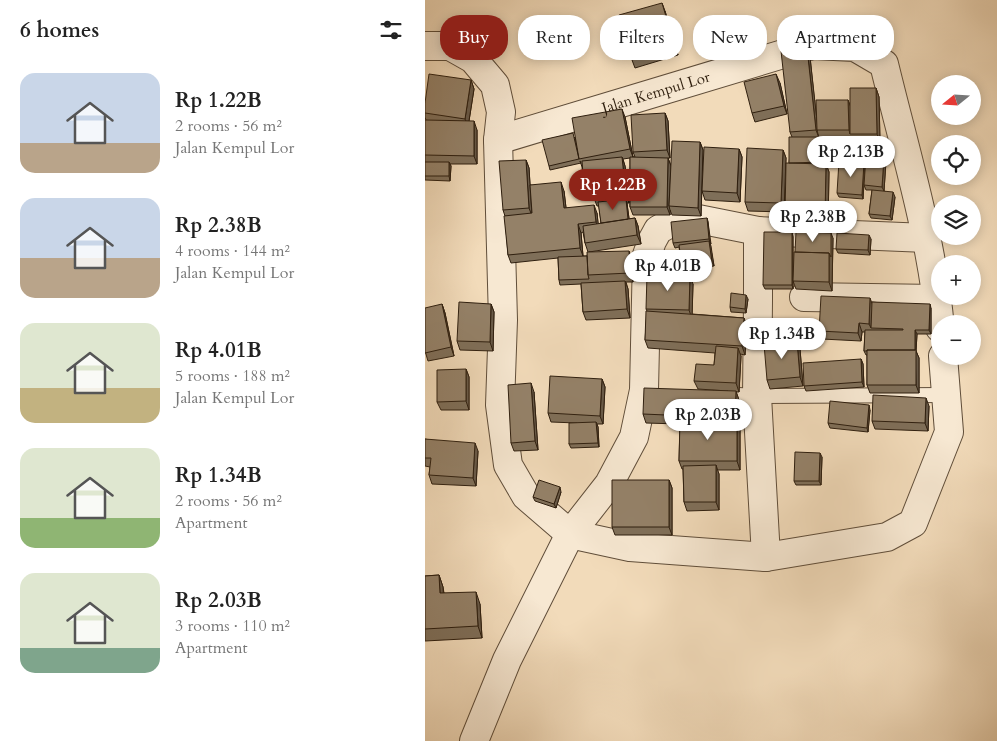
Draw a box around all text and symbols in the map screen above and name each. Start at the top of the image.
chip: Buy [440,15,508,60]
chip: Rent [518,15,590,60]
chip: Filters [600,15,683,60]
chip: New [693,15,767,60]
chip: Apartment [777,15,894,60]
text: 6 homes [20,16,99,45]
icon: filters [377,16,405,44]
street label: Jalan Kempul Lor [598,66,713,119]
north arrow [931,75,981,125]
map controls [931,75,981,365]
text: Rp 1.22B [175,86,262,115]
icon: home [60,93,120,153]
text: 2 rooms · 56 m² [175,115,282,137]
button: locate [931,135,981,185]
pin: Rp 2.13B [799,136,903,178]
text: Jalan Kempul Lor [175,137,294,159]
text: Rp 2.13B [818,141,884,163]
pin: Rp 1.22B [561,168,665,211]
text: Rp 1.22B [580,174,646,196]
button: layers [931,195,981,245]
pin: Rp 2.38B [761,200,865,243]
text: Rp 2.38B [780,206,846,228]
text: Rp 2.38B [175,211,262,240]
icon: home [60,218,120,278]
text: 4 rooms · 144 m² [175,240,290,262]
pin: Rp 4.01B [616,250,720,292]
text: Rp 4.01B [635,255,701,277]
button: + [931,255,981,305]
text: Jalan Kempul Lor [175,262,294,284]
button: − [931,315,981,365]
pin: Rp 1.34B [730,318,834,360]
text: Rp 1.34B [749,323,815,345]
text: Rp 4.01B [175,336,262,365]
icon: home [60,343,120,403]
text: 5 rooms · 188 m² [175,365,290,387]
text: Jalan Kempul Lor [175,387,294,409]
pin: Rp 2.03B [656,398,760,441]
text: Rp 2.03B [675,404,741,426]
text: Rp 1.34B [175,461,262,490]
icon: home [60,468,120,528]
text: 2 rooms · 56 m² [175,490,282,512]
text: Apartment [175,512,248,534]
text: Rp 2.03B [175,586,262,615]
icon: home [60,593,120,653]
text: 3 rooms · 110 m² [175,615,290,637]
text: Apartment [175,637,248,659]

